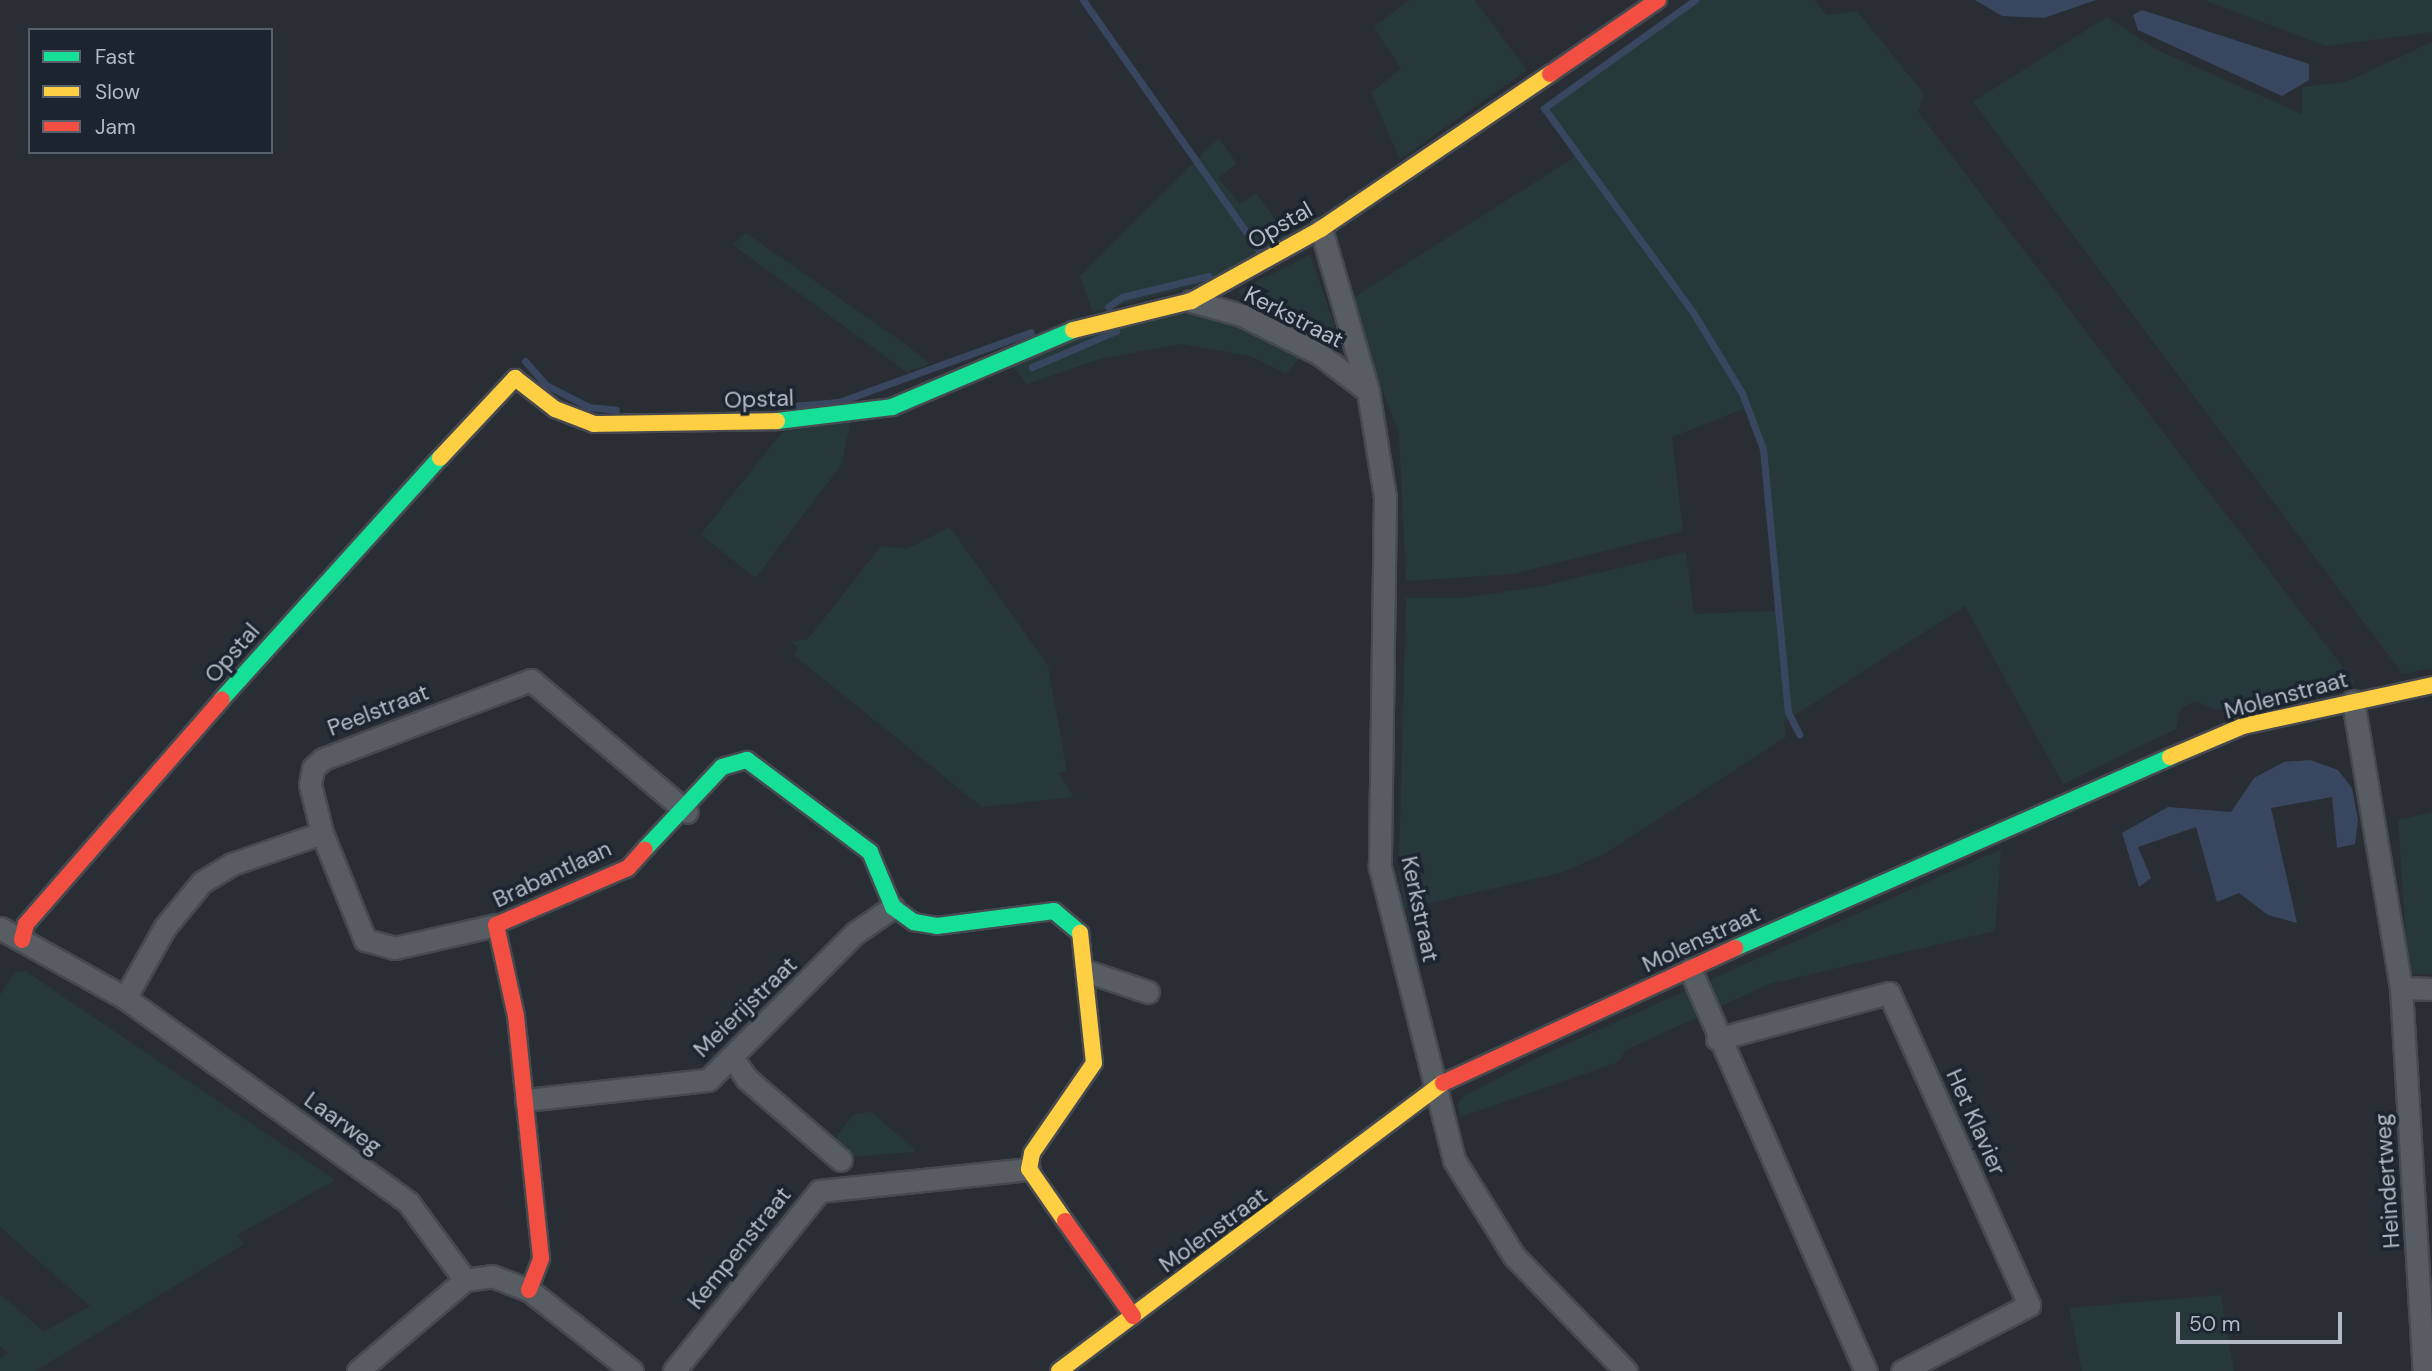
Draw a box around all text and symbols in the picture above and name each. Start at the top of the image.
legend [28,28,273,154]
text: Fast [95,43,135,71]
text: Slow [95,78,140,106]
text: Jam [95,113,136,141]
street label: Opstal [1243,196,1317,254]
street label: Kerkstraat [1240,280,1348,354]
street label: Opstal [724,384,794,414]
street label: Opstal [199,618,265,688]
street label: Molenstraat [2221,665,2351,725]
street label: Peelstraat [323,678,433,742]
street label: Brabantlaan [488,835,616,913]
street label: Kerkstraat [1395,854,1445,964]
street label: Molenstraat [1638,900,1764,978]
street label: Meierijstraat [688,951,802,1063]
street label: Het Klavier [1940,1065,2012,1179]
street label: Laarweg [299,1086,387,1160]
street label: Heindertweg [2369,1113,2405,1249]
street label: Kempenstraat [681,1181,797,1315]
street label: Molenstraat [1154,1182,1272,1278]
scale bar [2180,1298,2346,1342]
text: 50 m [2189,1310,2240,1338]

